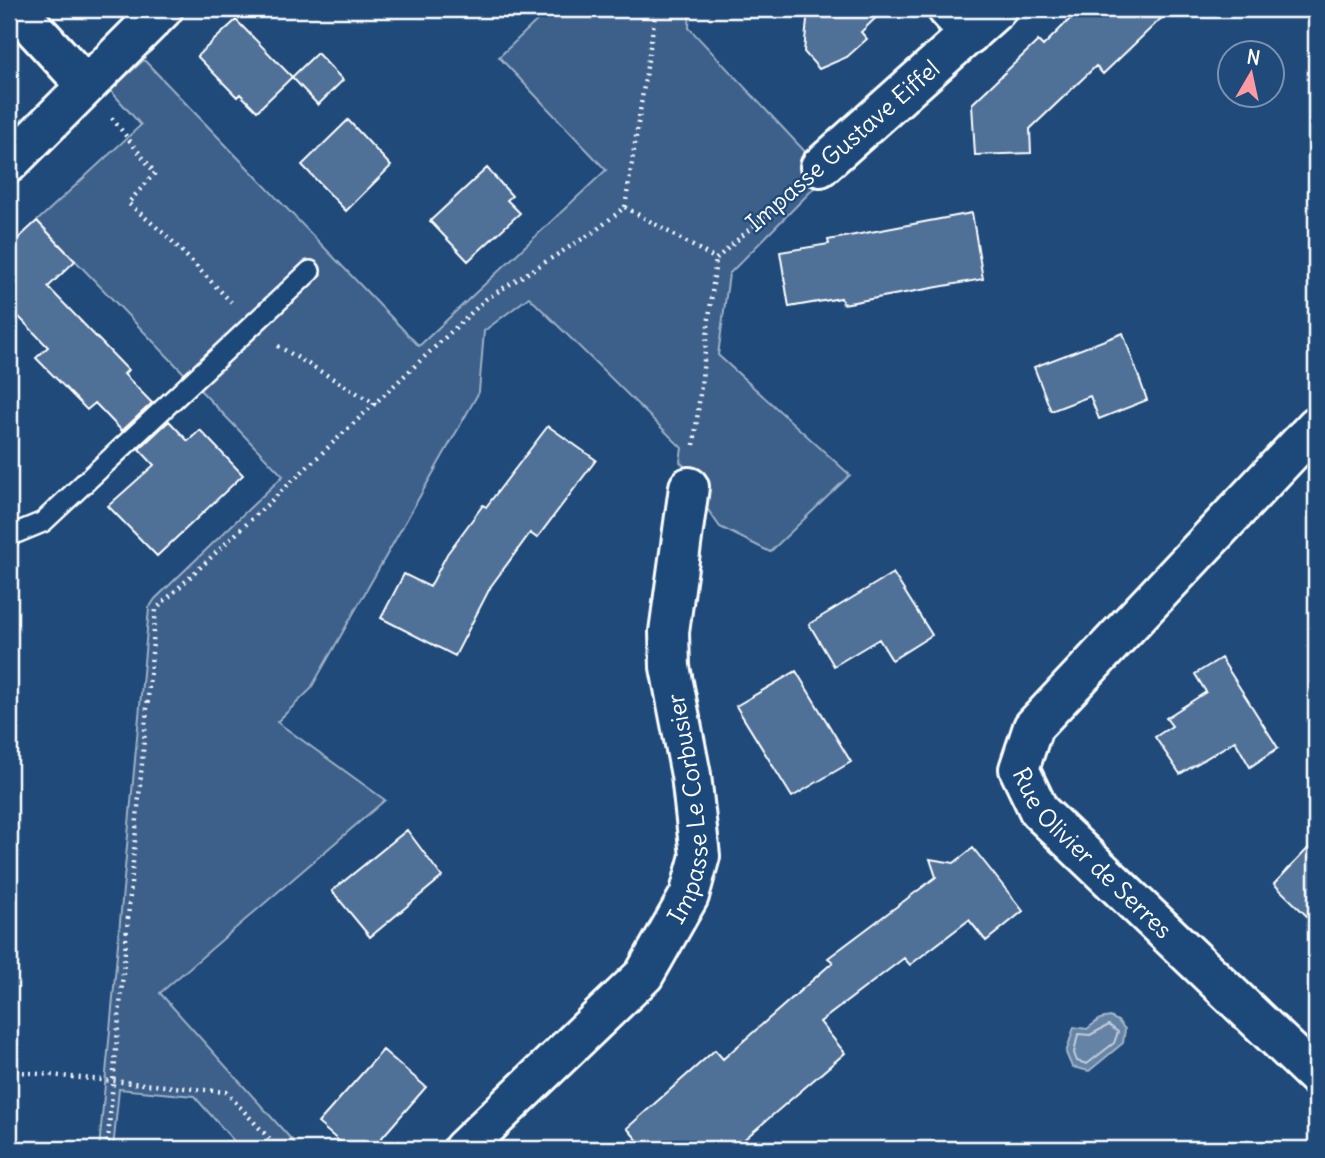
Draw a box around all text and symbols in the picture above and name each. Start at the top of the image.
north arrow [1216,38,1286,108]
text: N [1245,44,1262,70]
street label: Impasse Gustave Eiffel [739,53,945,237]
street label: Impasse Le Corbusier [659,691,714,929]
street label: Rue Olivier de Serres [1007,763,1179,944]

